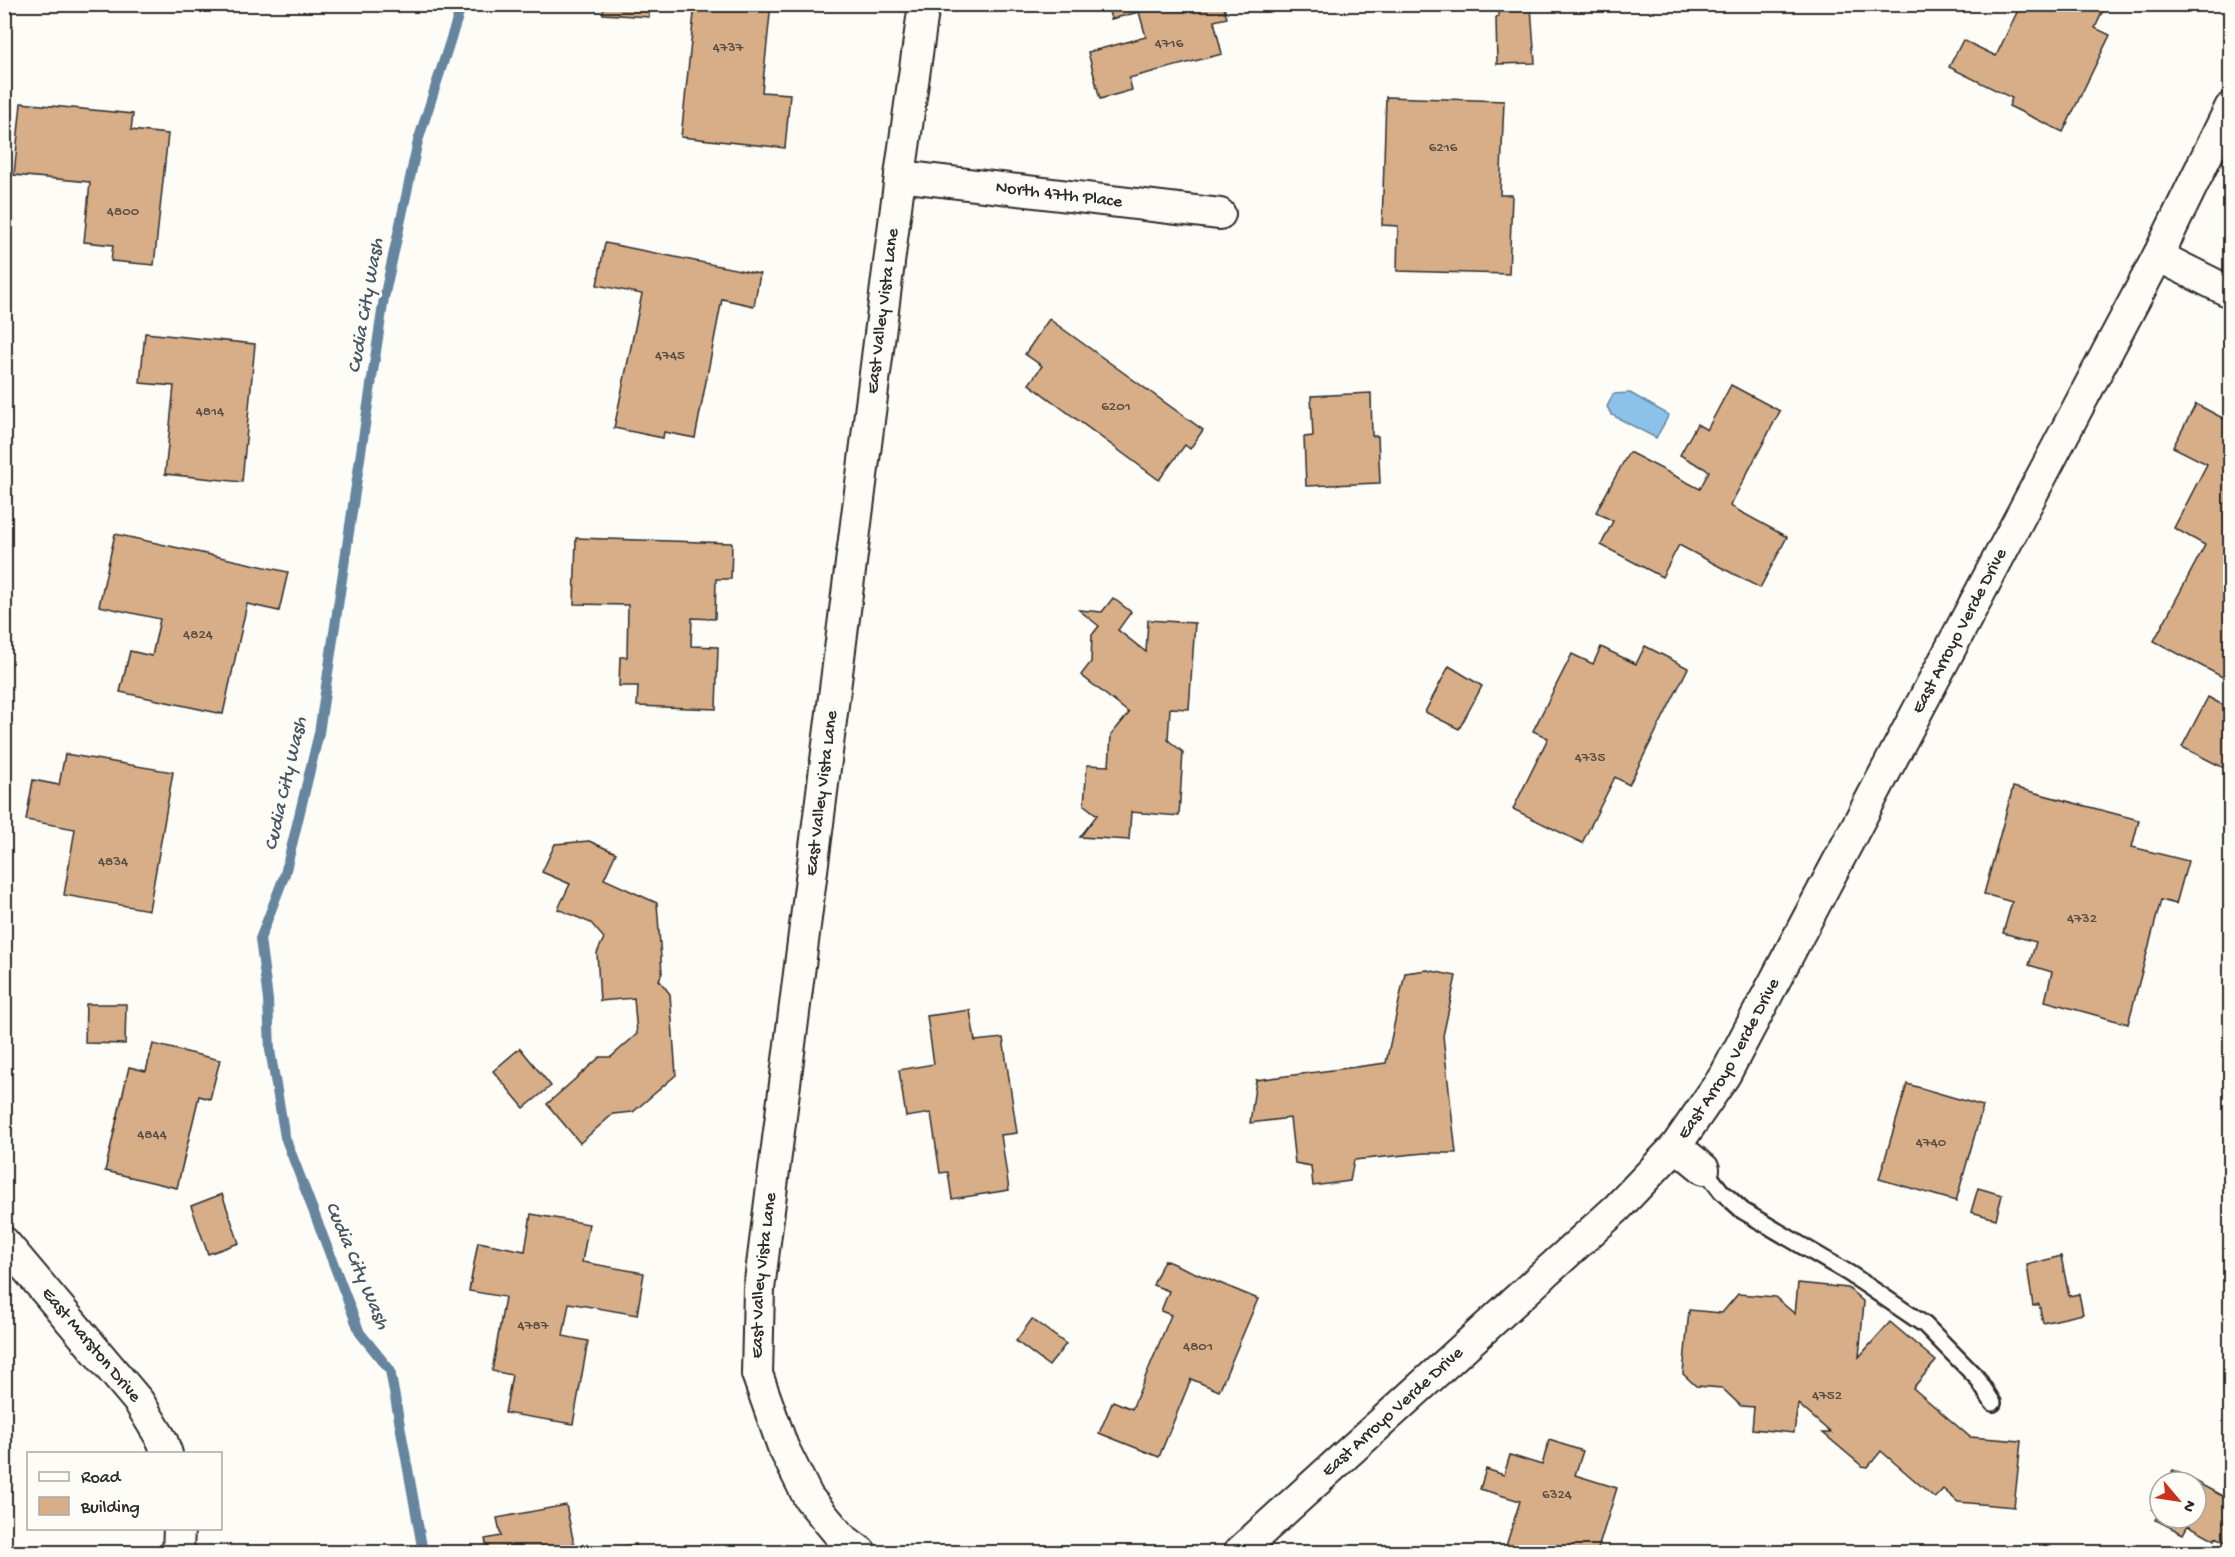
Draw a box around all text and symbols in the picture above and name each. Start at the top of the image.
house number: 4716 [1155,35,1184,53]
house number: 4737 [713,39,744,57]
house number: 6216 [1429,139,1458,157]
street label: North 47th Place [994,177,1124,213]
house number: 4800 [107,203,140,221]
street label: East Valley Vista Lane [862,226,904,395]
water label: Cudia City Wash [344,237,390,375]
house number: 4745 [655,347,685,365]
house number: 6201 [1101,398,1131,416]
house number: 4814 [196,403,224,421]
street label: East Arroyo Verde Drive [1907,544,2012,717]
house number: 4824 [183,626,213,644]
street label: East Valley Vista Lane [801,709,843,877]
water label: Cudia City Wash [260,715,314,853]
house number: 4735 [1575,749,1605,767]
house number: 4834 [98,853,128,871]
house number: 4732 [2067,910,2097,928]
street label: East Arroyo Verde Drive [1673,974,1785,1143]
house number: 4844 [137,1126,167,1144]
house number: 4740 [1916,1134,1947,1152]
street label: East Valley Vista Lane [747,1191,782,1359]
water label: Cudia City Wash [319,1199,393,1333]
street label: East Marston Drive [37,1283,146,1407]
house number: 4787 [518,1317,550,1335]
house number: 4801 [1183,1338,1213,1356]
street label: East Arroyo Verde Drive [1318,1342,1468,1482]
house number: 4752 [1812,1387,1842,1405]
legend [27,1452,222,1530]
text: Road [81,1468,122,1489]
north arrow [2148,1470,2208,1530]
house number: 6324 [1542,1486,1572,1504]
text: N [2177,1496,2199,1515]
text: Building [80,1498,140,1519]

